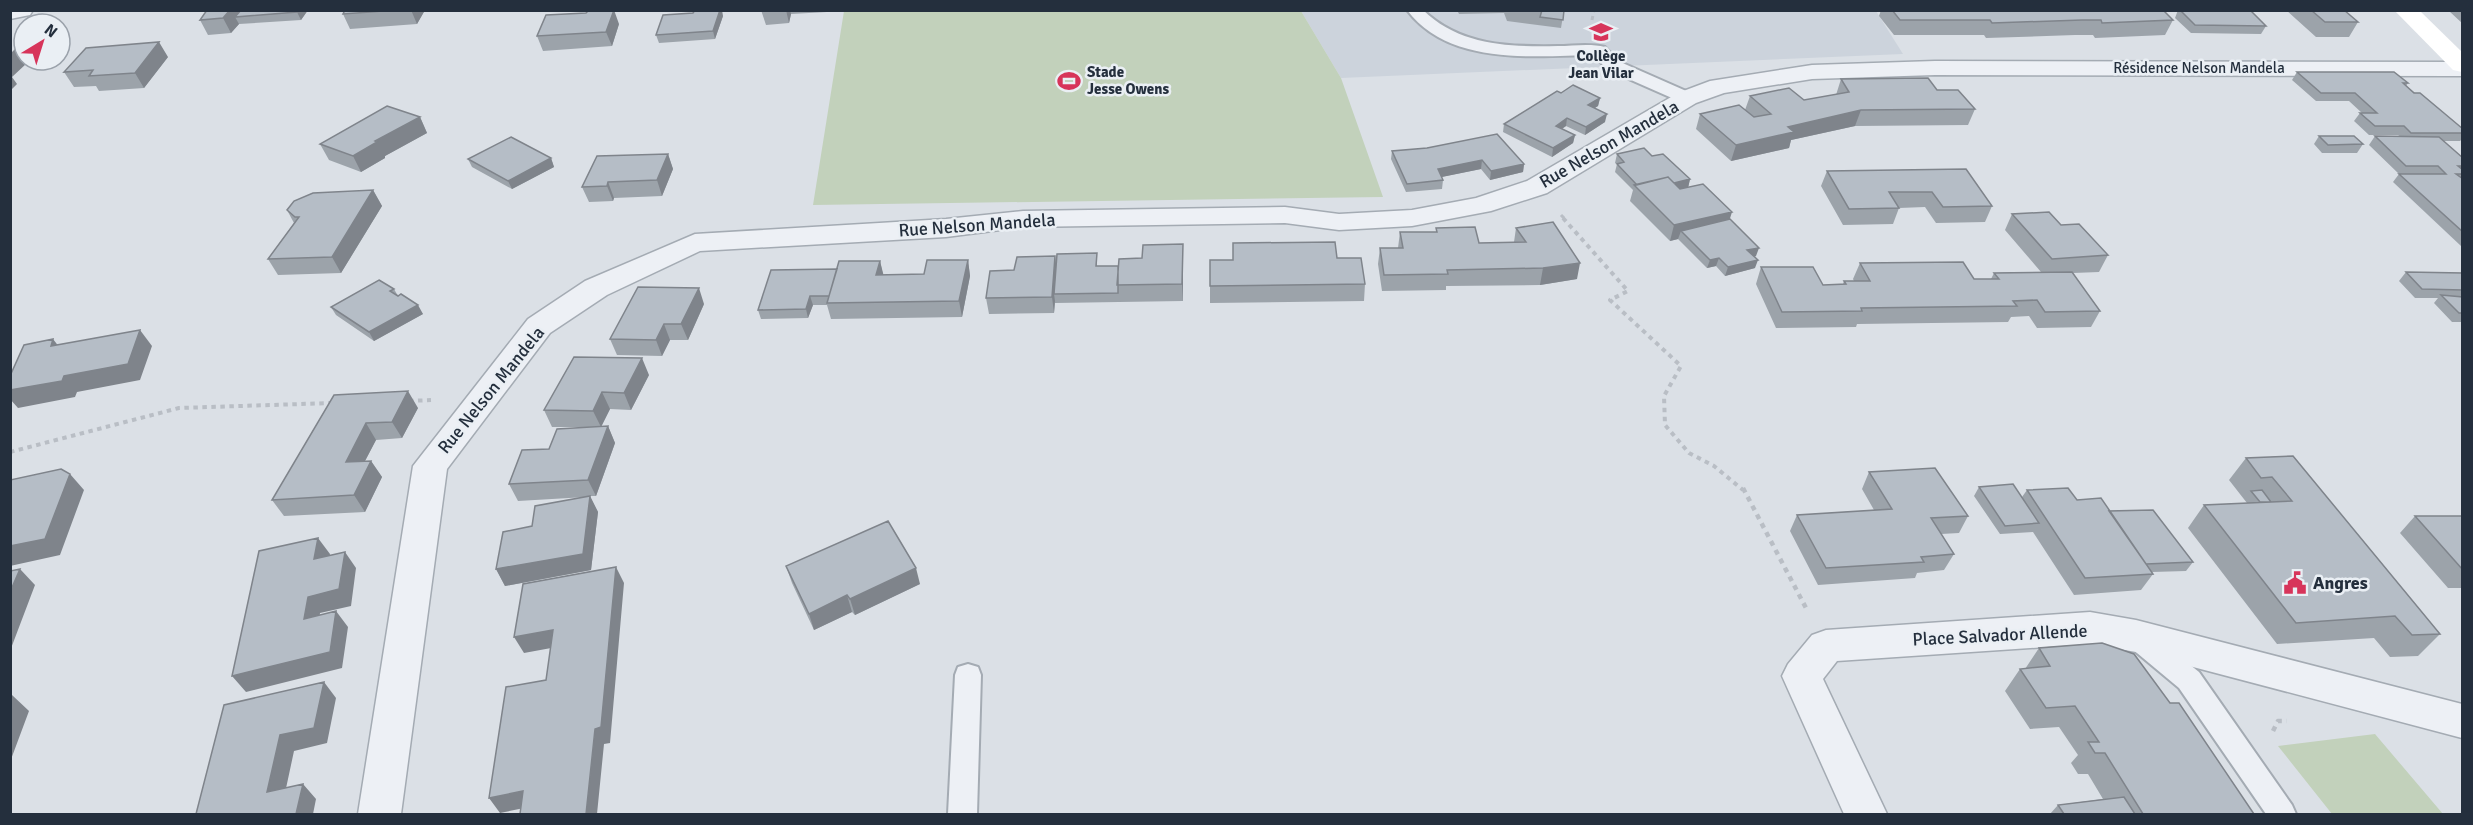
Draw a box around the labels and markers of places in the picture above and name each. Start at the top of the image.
school or university icon: Collège Jean Vilar [1588,19,1614,45]
place label: Collège Jean Vilar [1568,47,1634,82]
place label: Stade Jesse Owens [1087,63,1169,98]
sports icon: Stade Jesse Owens [1056,68,1082,94]
public building icon: Angres [2282,570,2308,596]
place label: Angres [2313,572,2368,594]

